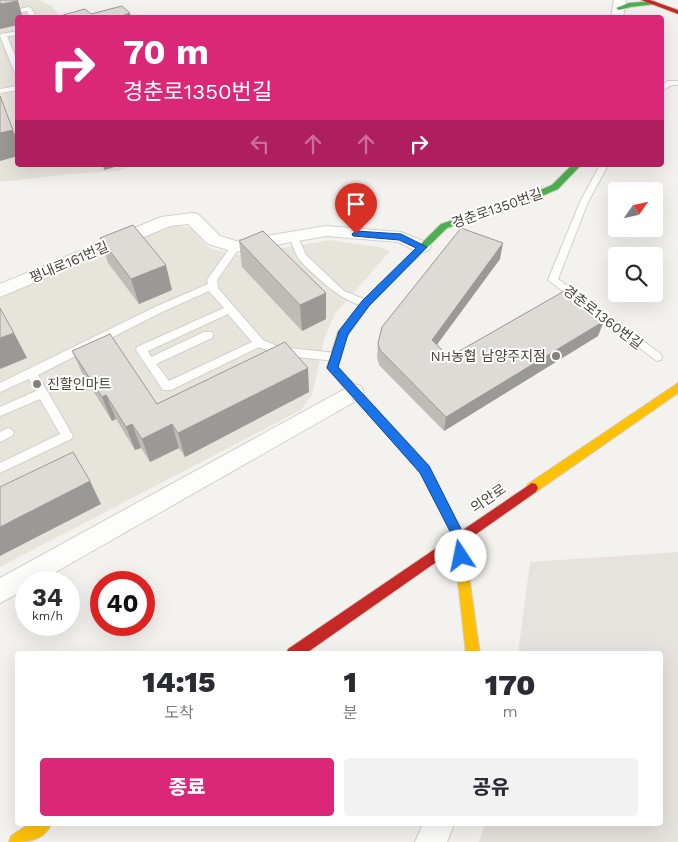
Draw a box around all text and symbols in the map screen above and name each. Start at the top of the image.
text: 70 m [123,31,209,73]
icon: right [40,35,105,100]
text: 경춘로1350번길 [123,79,272,104]
icon: left [246,130,274,158]
icon: ahead [299,130,327,158]
icon: ahead [352,130,380,158]
icon: right [405,130,433,158]
north arrow [608,182,662,238]
map controls [608,182,663,302]
pin [335,183,377,234]
street label: 경춘로1350번길 [450,185,544,231]
icon: arrive [342,190,370,218]
street label: 평내로161번길 [27,238,111,286]
button: search [608,247,663,302]
street label: 경춘로1360번길 [560,282,646,352]
place label: NH농협 남양주지점 [431,348,546,364]
marker: NH농협 남양주지점 [550,350,562,362]
place label: 진할인마트 [47,376,112,392]
marker: 진할인마트 [31,378,43,390]
street label: 의안로 [468,480,509,515]
position arrow [434,529,486,581]
speed limit sign: 40 [90,571,155,636]
text: 34 [32,583,63,612]
text: km/h [32,609,63,623]
text: 14:15 [142,664,215,699]
text: 1 [343,664,357,699]
text: 170 [485,667,536,702]
text: m [503,702,518,721]
text: 도착 [164,703,194,722]
text: 분 [343,703,358,722]
button: 종료 [40,758,334,816]
button: 공유 [344,758,638,816]

